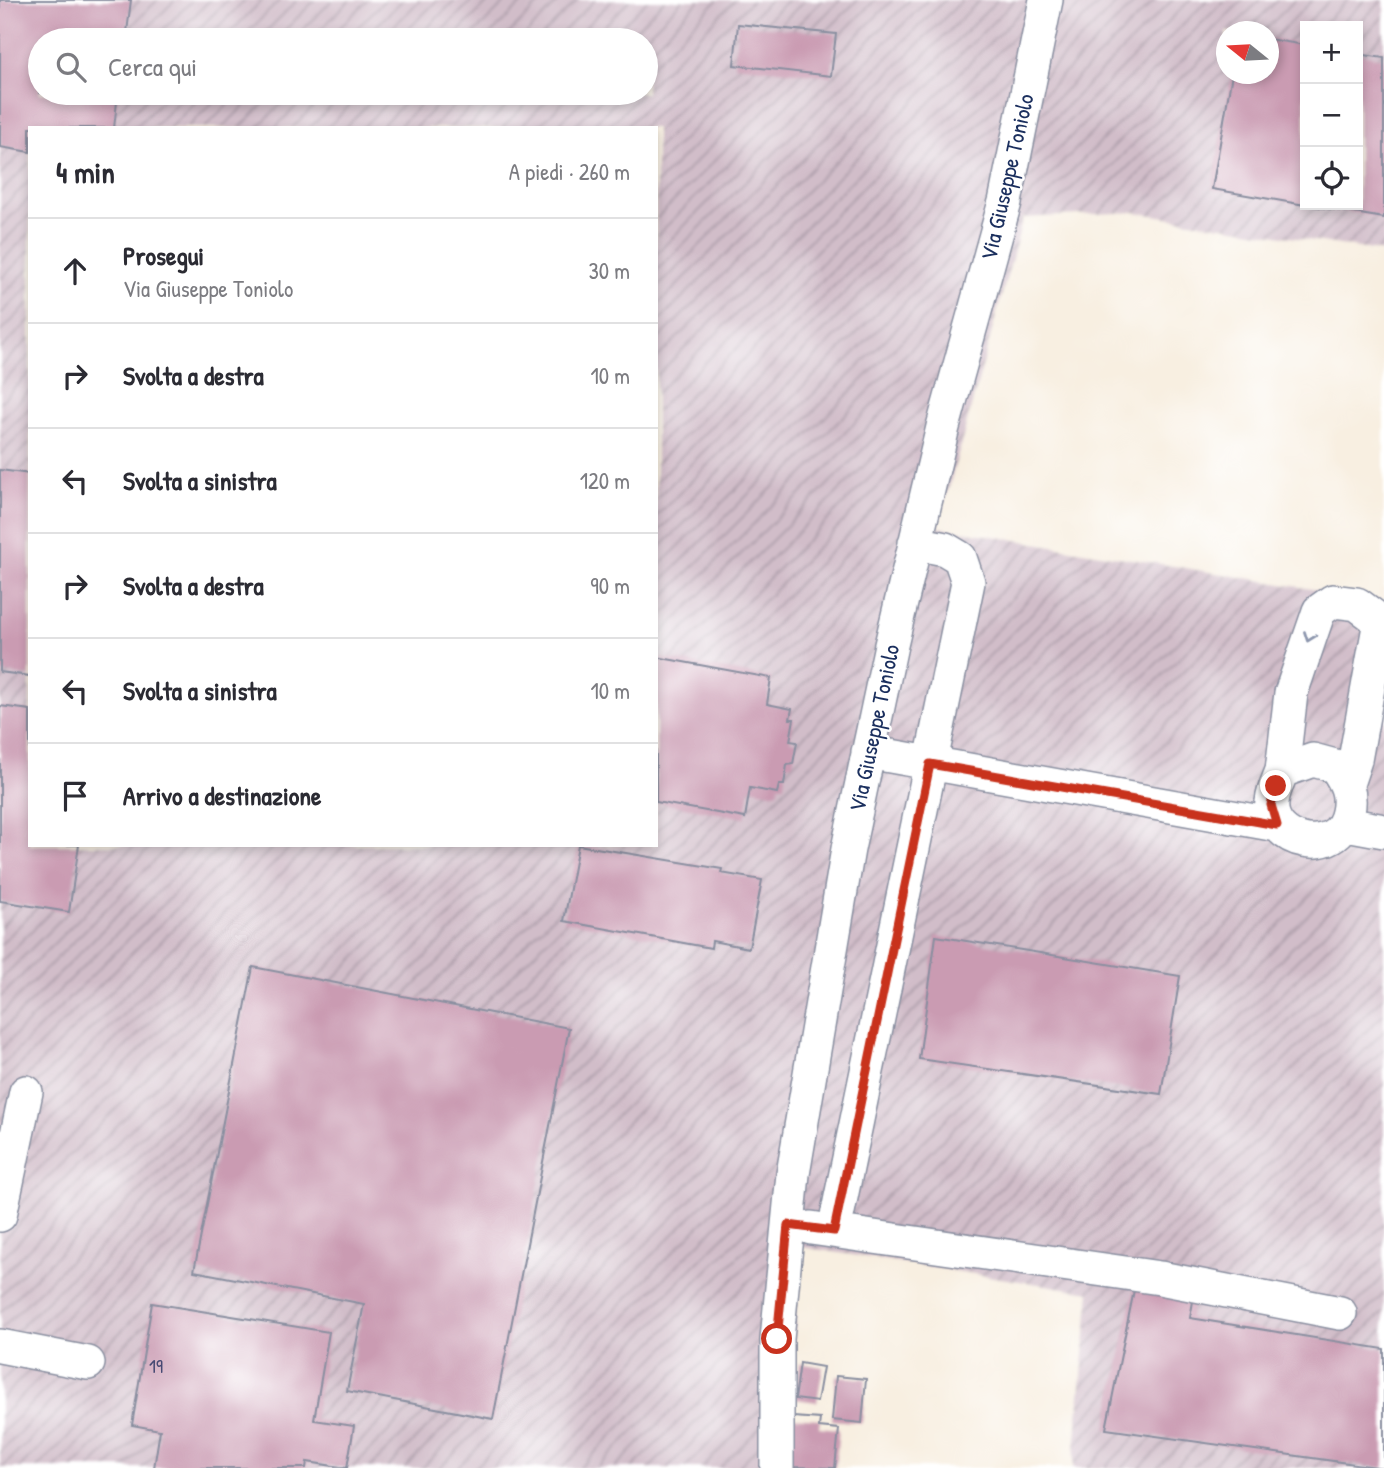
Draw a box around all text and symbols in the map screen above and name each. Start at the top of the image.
north arrow [1216,21,1279,84]
map controls [1300,21,1363,210]
button: + [1300,21,1363,84]
search box [28,28,658,105]
icon: search [52,48,90,86]
text: Cerca qui [108,49,197,84]
button: − [1300,84,1363,147]
street label: Via Giuseppe Toniolo [972,91,1041,263]
button: locate [1300,147,1363,210]
text: 4 min [56,152,115,192]
text: A piedi · 260 m [509,156,630,187]
text: Prosegui [123,238,204,273]
icon: ahead [56,252,94,290]
text: 30 m [588,255,630,286]
text: Via Giuseppe Toniolo [123,273,293,304]
icon: right [56,357,94,395]
text: Svolta a destra [123,358,264,393]
text: 10 m [590,360,630,391]
icon: left [56,462,94,500]
text: Svolta a sinistra [123,463,277,498]
text: 120 m [580,465,630,496]
icon: right [56,567,94,605]
text: Svolta a destra [123,568,264,603]
text: 90 m [590,570,630,601]
one-way arrow [1303,630,1317,642]
street label: Via Giuseppe Toniolo [841,641,906,814]
icon: left [56,672,94,710]
text: Svolta a sinistra [123,673,277,708]
text: 10 m [590,675,630,706]
route end [1260,770,1291,801]
icon: arrive [56,777,94,815]
text: Arrivo a destinazione [123,778,321,813]
route start [761,1323,792,1354]
house number: 19 [149,1353,163,1379]

